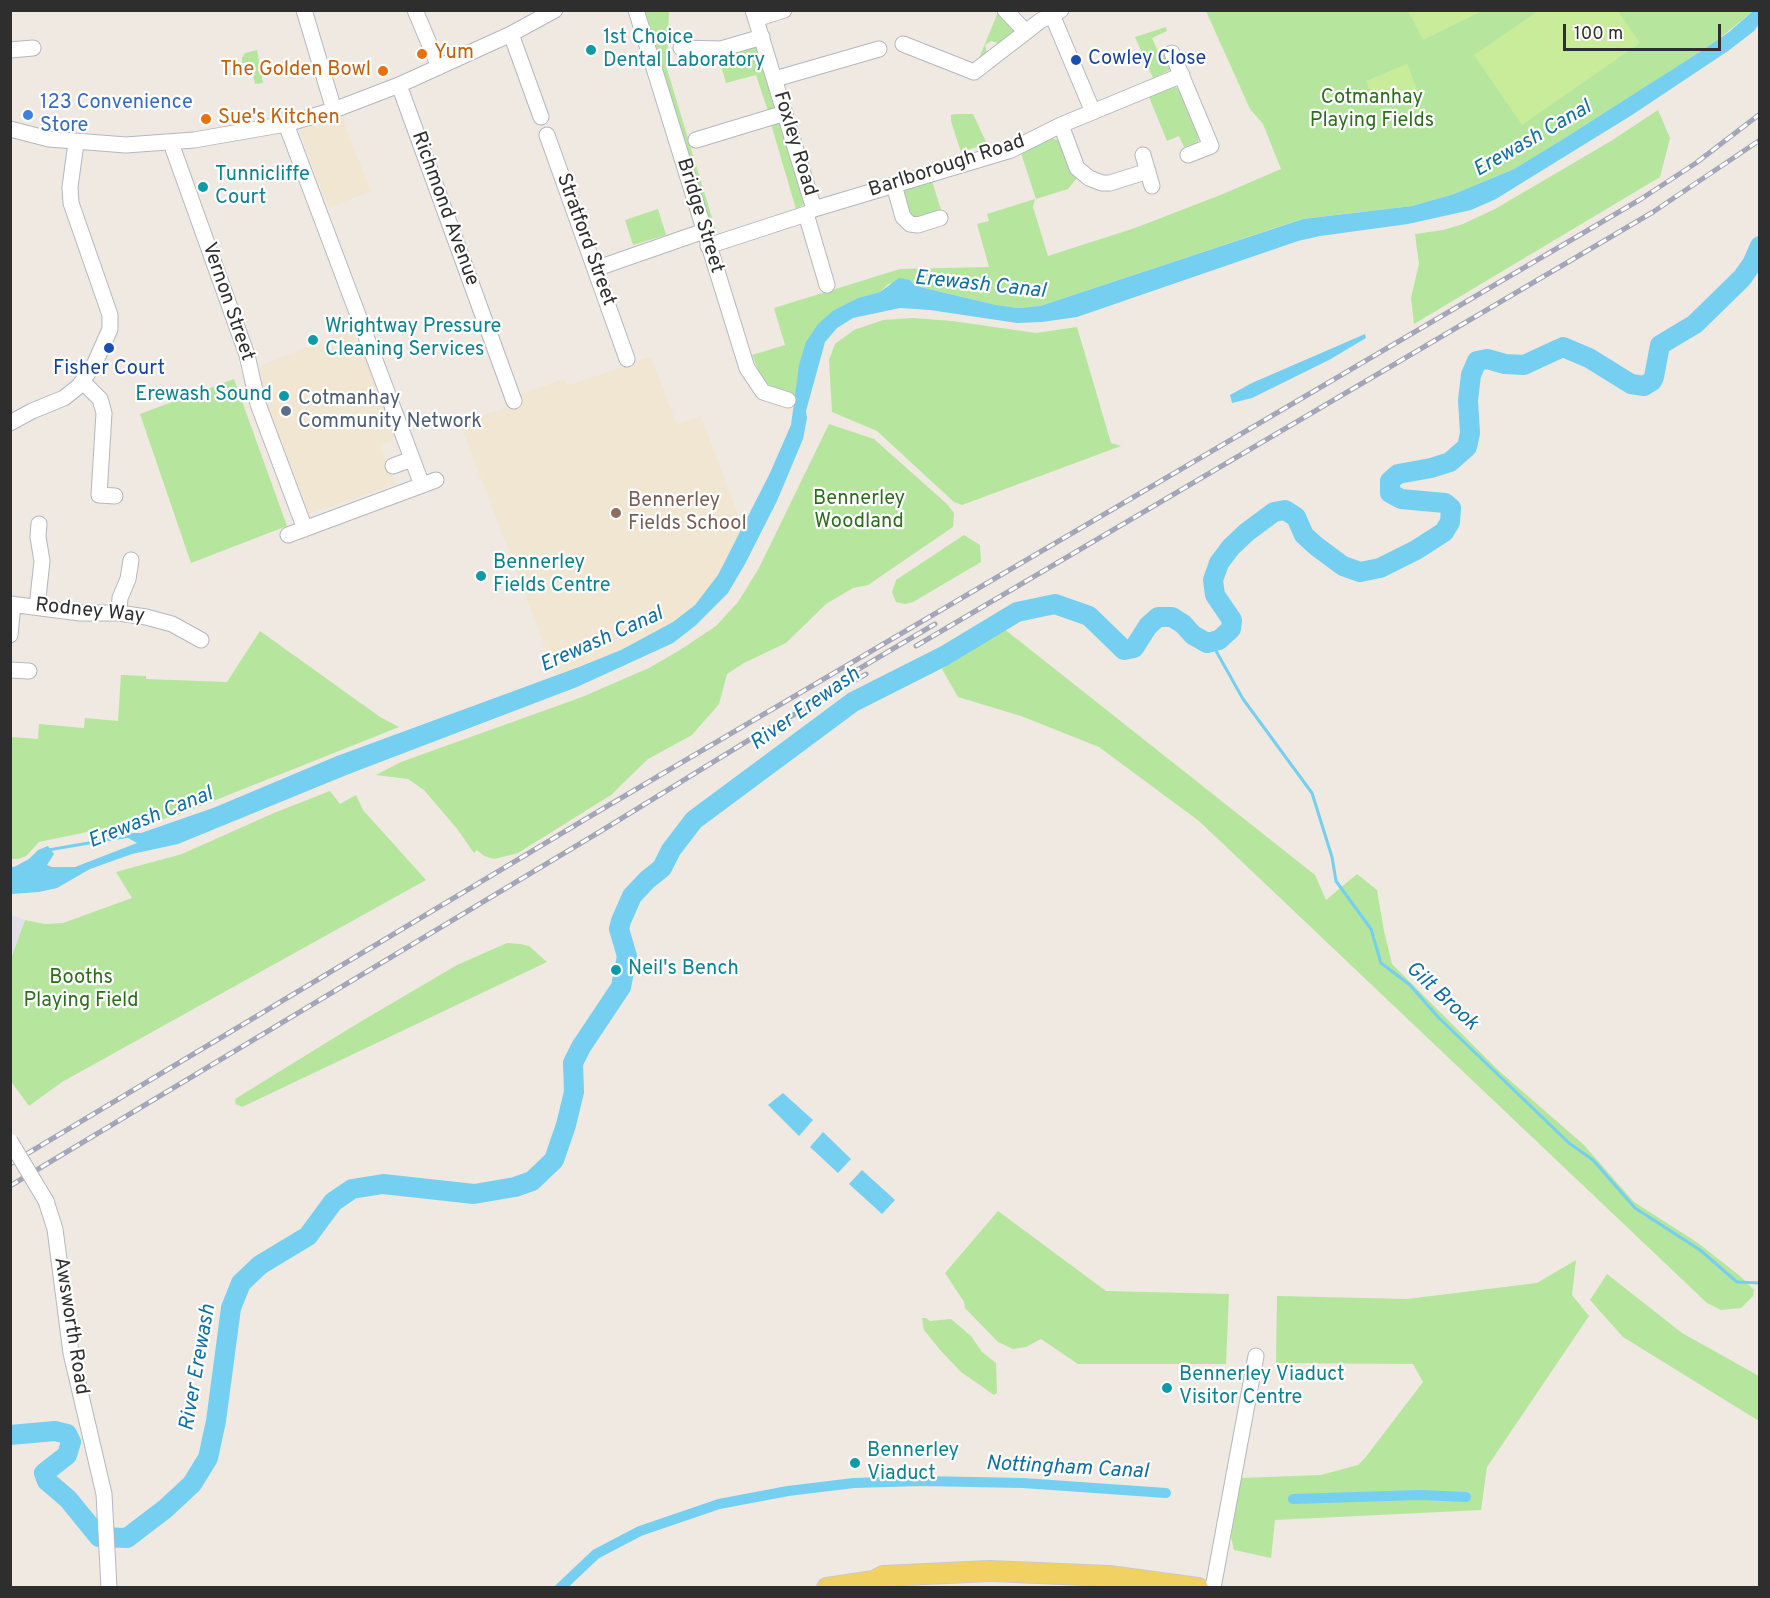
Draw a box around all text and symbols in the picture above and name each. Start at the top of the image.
scale bar [1566,12,1724,50]
text: 100 m [1574,23,1623,46]
place label: 1st Choice Dental Laboratory [603,27,765,74]
place label: Yum [434,42,474,66]
marker: 1st Choice Dental Laboratory [584,43,598,57]
marker: Yum [415,47,429,61]
place label: Cowley Close [1088,48,1206,72]
marker: Cowley Close [1069,53,1083,67]
place label: The Golden Bowl [220,59,371,83]
marker: The Golden Bowl [376,64,390,78]
park label: Cotmanhay Playing Fields [1310,87,1434,134]
street label: Foxley Road [767,89,821,199]
place label: 123 Convenience Store [40,92,193,139]
water label: Erewash Canal [1470,96,1596,184]
place label: Sue's Kitchen [218,107,340,131]
marker: 123 Convenience Store [21,108,35,122]
marker: Sue's Kitchen [199,112,213,126]
street label: Richmond Avenue [405,129,483,289]
street label: Barlborough Road [866,130,1028,204]
street label: Bridge Street [670,156,728,276]
place label: Tunnicliffe Court [215,164,310,211]
street label: Stratford Street [550,171,620,309]
marker: Tunnicliffe Court [196,180,210,194]
street label: Vernon Street [196,240,258,364]
water label: Erewash Canal [913,267,1047,305]
place label: Wrightway Pressure Cleaning Services [325,316,501,363]
marker: Wrightway Pressure Cleaning Services [306,333,320,347]
marker: Fisher Court [102,341,116,355]
place label: Fisher Court [53,358,165,382]
place label: Erewash Sound [135,384,272,408]
place label: Cotmanhay Community Network [298,388,482,435]
marker: Erewash Sound [277,389,291,403]
marker: Cotmanhay Community Network [279,404,293,418]
park label: Bennerley Woodland [813,488,905,535]
place label: Bennerley Fields School [628,490,747,537]
marker: Bennerley Fields School [609,506,623,520]
place label: Bennerley Fields Centre [493,552,610,599]
marker: Bennerley Fields Centre [474,569,488,583]
street label: Rodney Way [34,594,146,630]
water label: Erewash Canal [537,603,667,679]
water label: River Erewash [746,663,866,757]
water label: Erewash Canal [85,783,217,855]
water label: Gilt Brook [1399,957,1483,1037]
place label: Neil's Bench [628,958,739,982]
marker: Neil's Bench [609,963,623,977]
park label: Booths Playing Field [23,967,139,1014]
street label: Awsworth Road [47,1255,93,1397]
water label: River Erewash [175,1303,223,1433]
place label: Bennerley Viaduct Visitor Centre [1179,1364,1345,1411]
marker: Bennerley Viaduct Visitor Centre [1160,1381,1174,1395]
place label: Bennerley Viaduct [867,1440,959,1487]
water label: Nottingham Canal [985,1452,1149,1486]
marker: Bennerley Viaduct [848,1456,862,1470]

